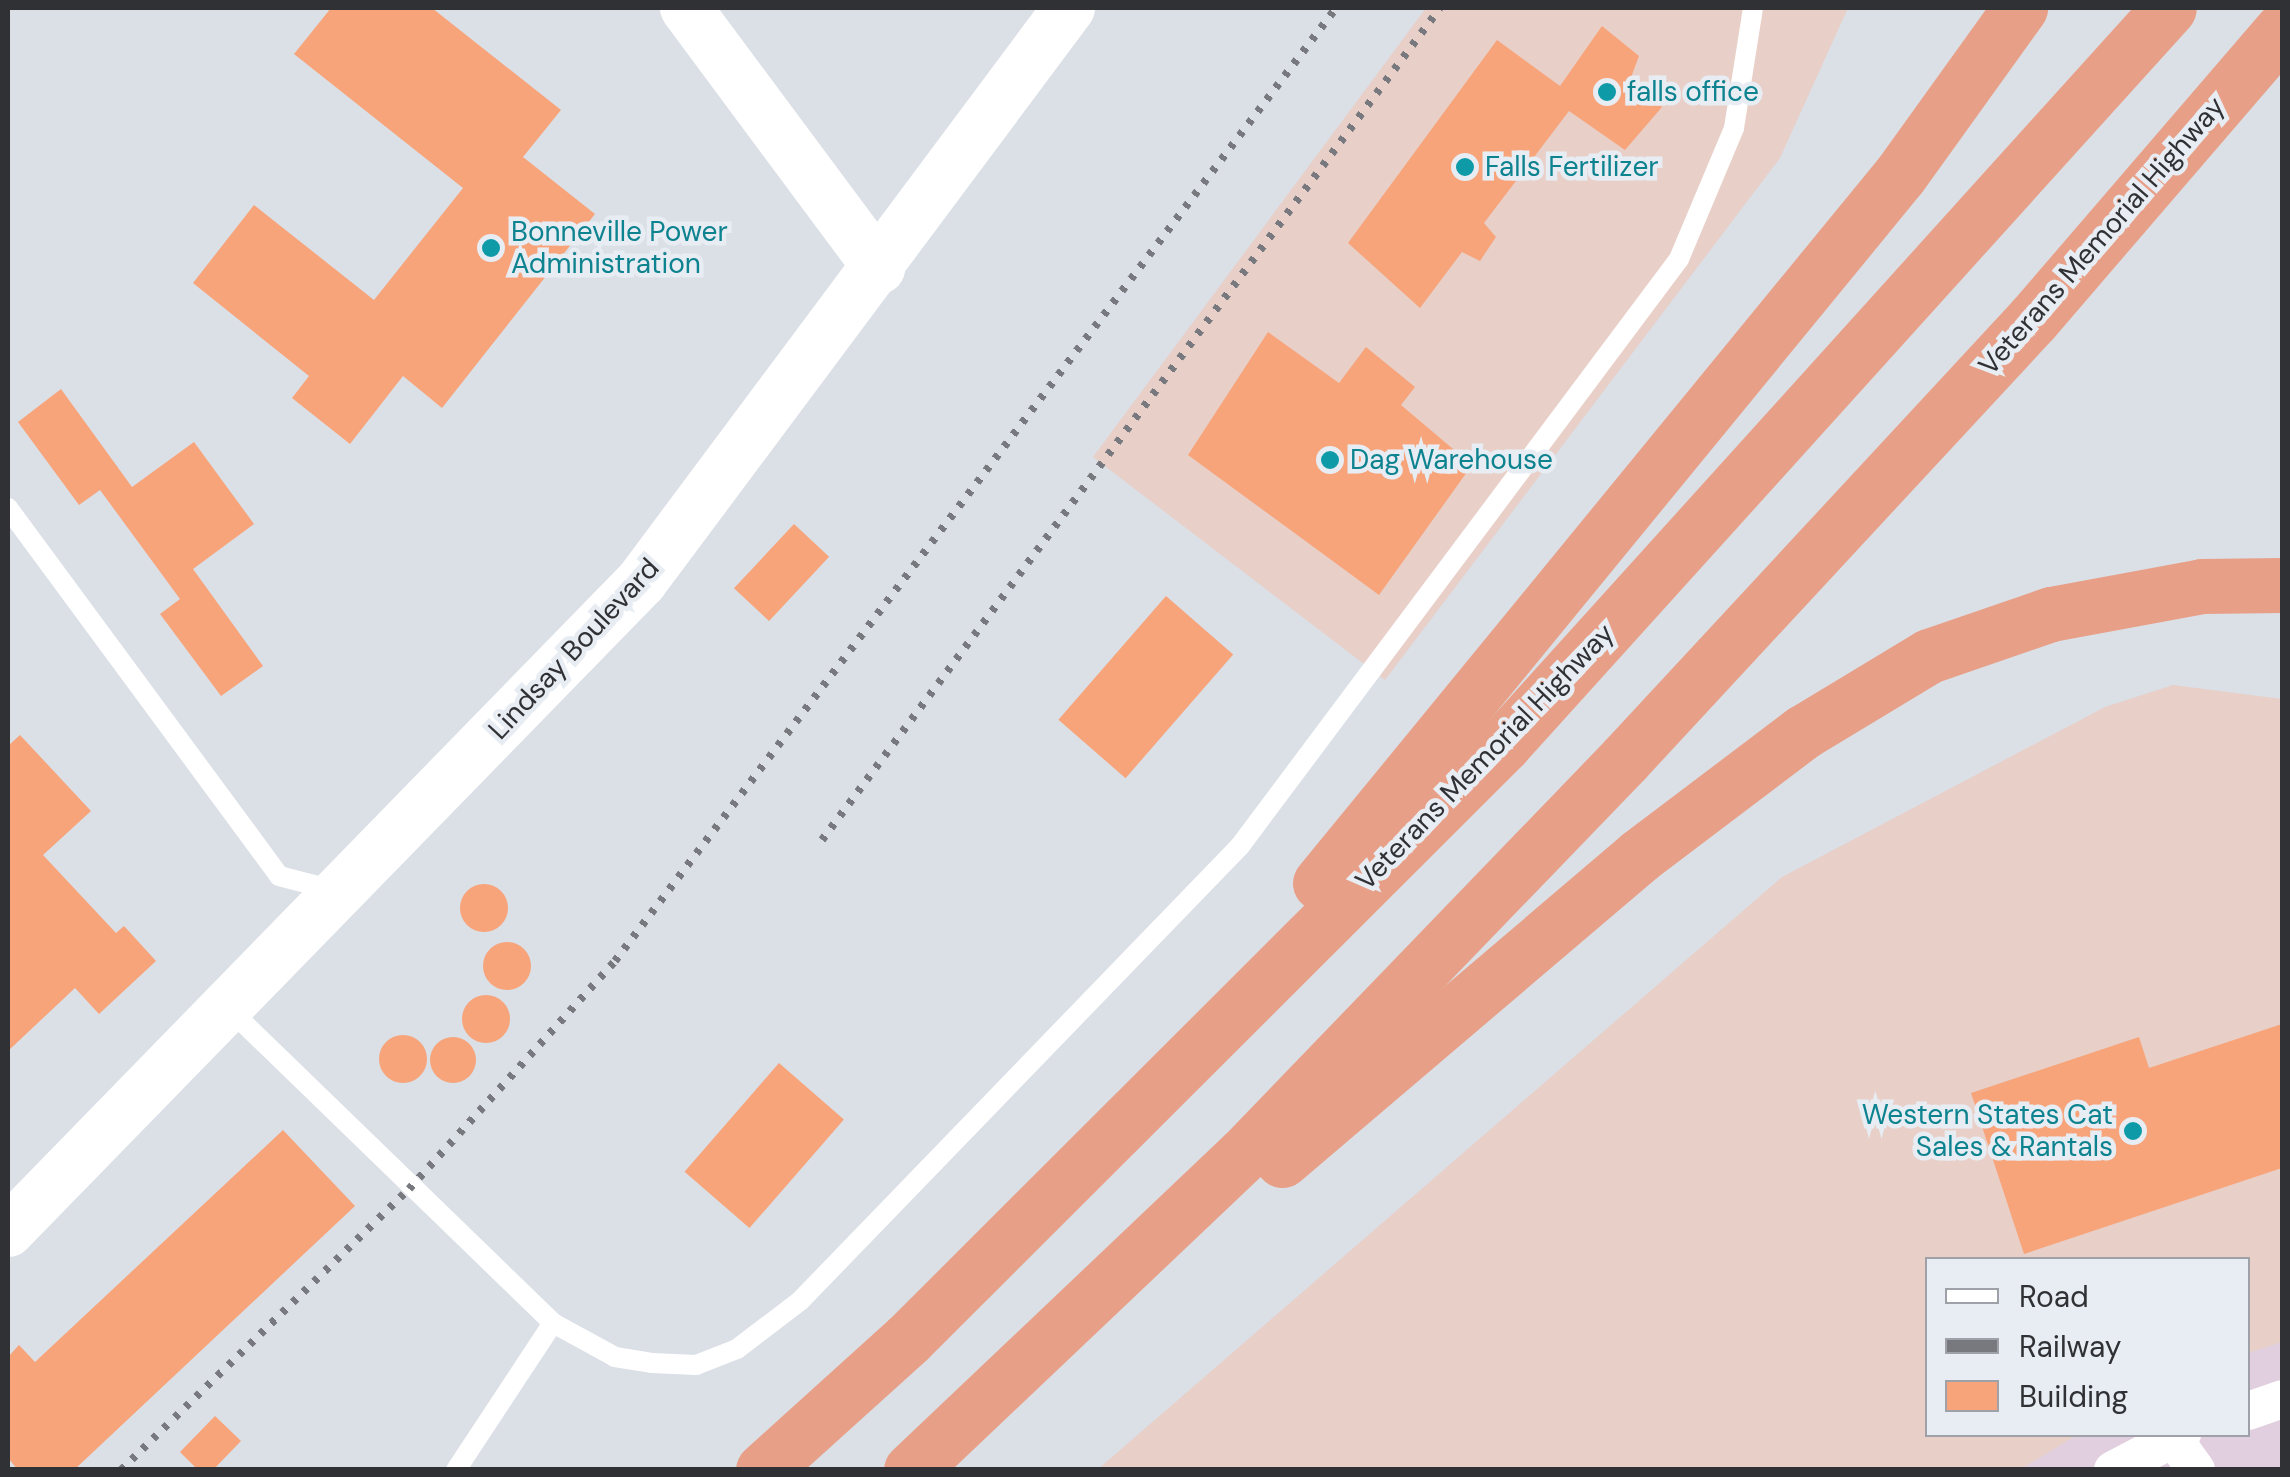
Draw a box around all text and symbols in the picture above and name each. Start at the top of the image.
place label: falls office [1627,75,1759,109]
marker: falls office [1596,81,1618,103]
street label: Veterans Memorial Highway [1972,90,2232,382]
place label: Falls Fertilizer [1485,150,1659,184]
marker: Falls Fertilizer [1454,156,1476,178]
place label: Bonneville Power Administration [511,215,728,281]
marker: Bonneville Power Administration [480,237,502,259]
place label: Dag Warehouse [1350,443,1553,477]
marker: Dag Warehouse [1319,449,1341,471]
street label: Lindsay Boulevard [482,552,666,746]
street label: Veterans Memorial Highway [1349,617,1621,897]
place label: Western States Cat Sales & Rantals [1862,1098,2113,1164]
marker: Western States Cat Sales & Rantals [2122,1120,2144,1142]
legend [1925,1257,2250,1437]
text: Road [2019,1277,2089,1316]
text: Railway [2019,1327,2122,1366]
text: Building [2019,1377,2128,1416]

